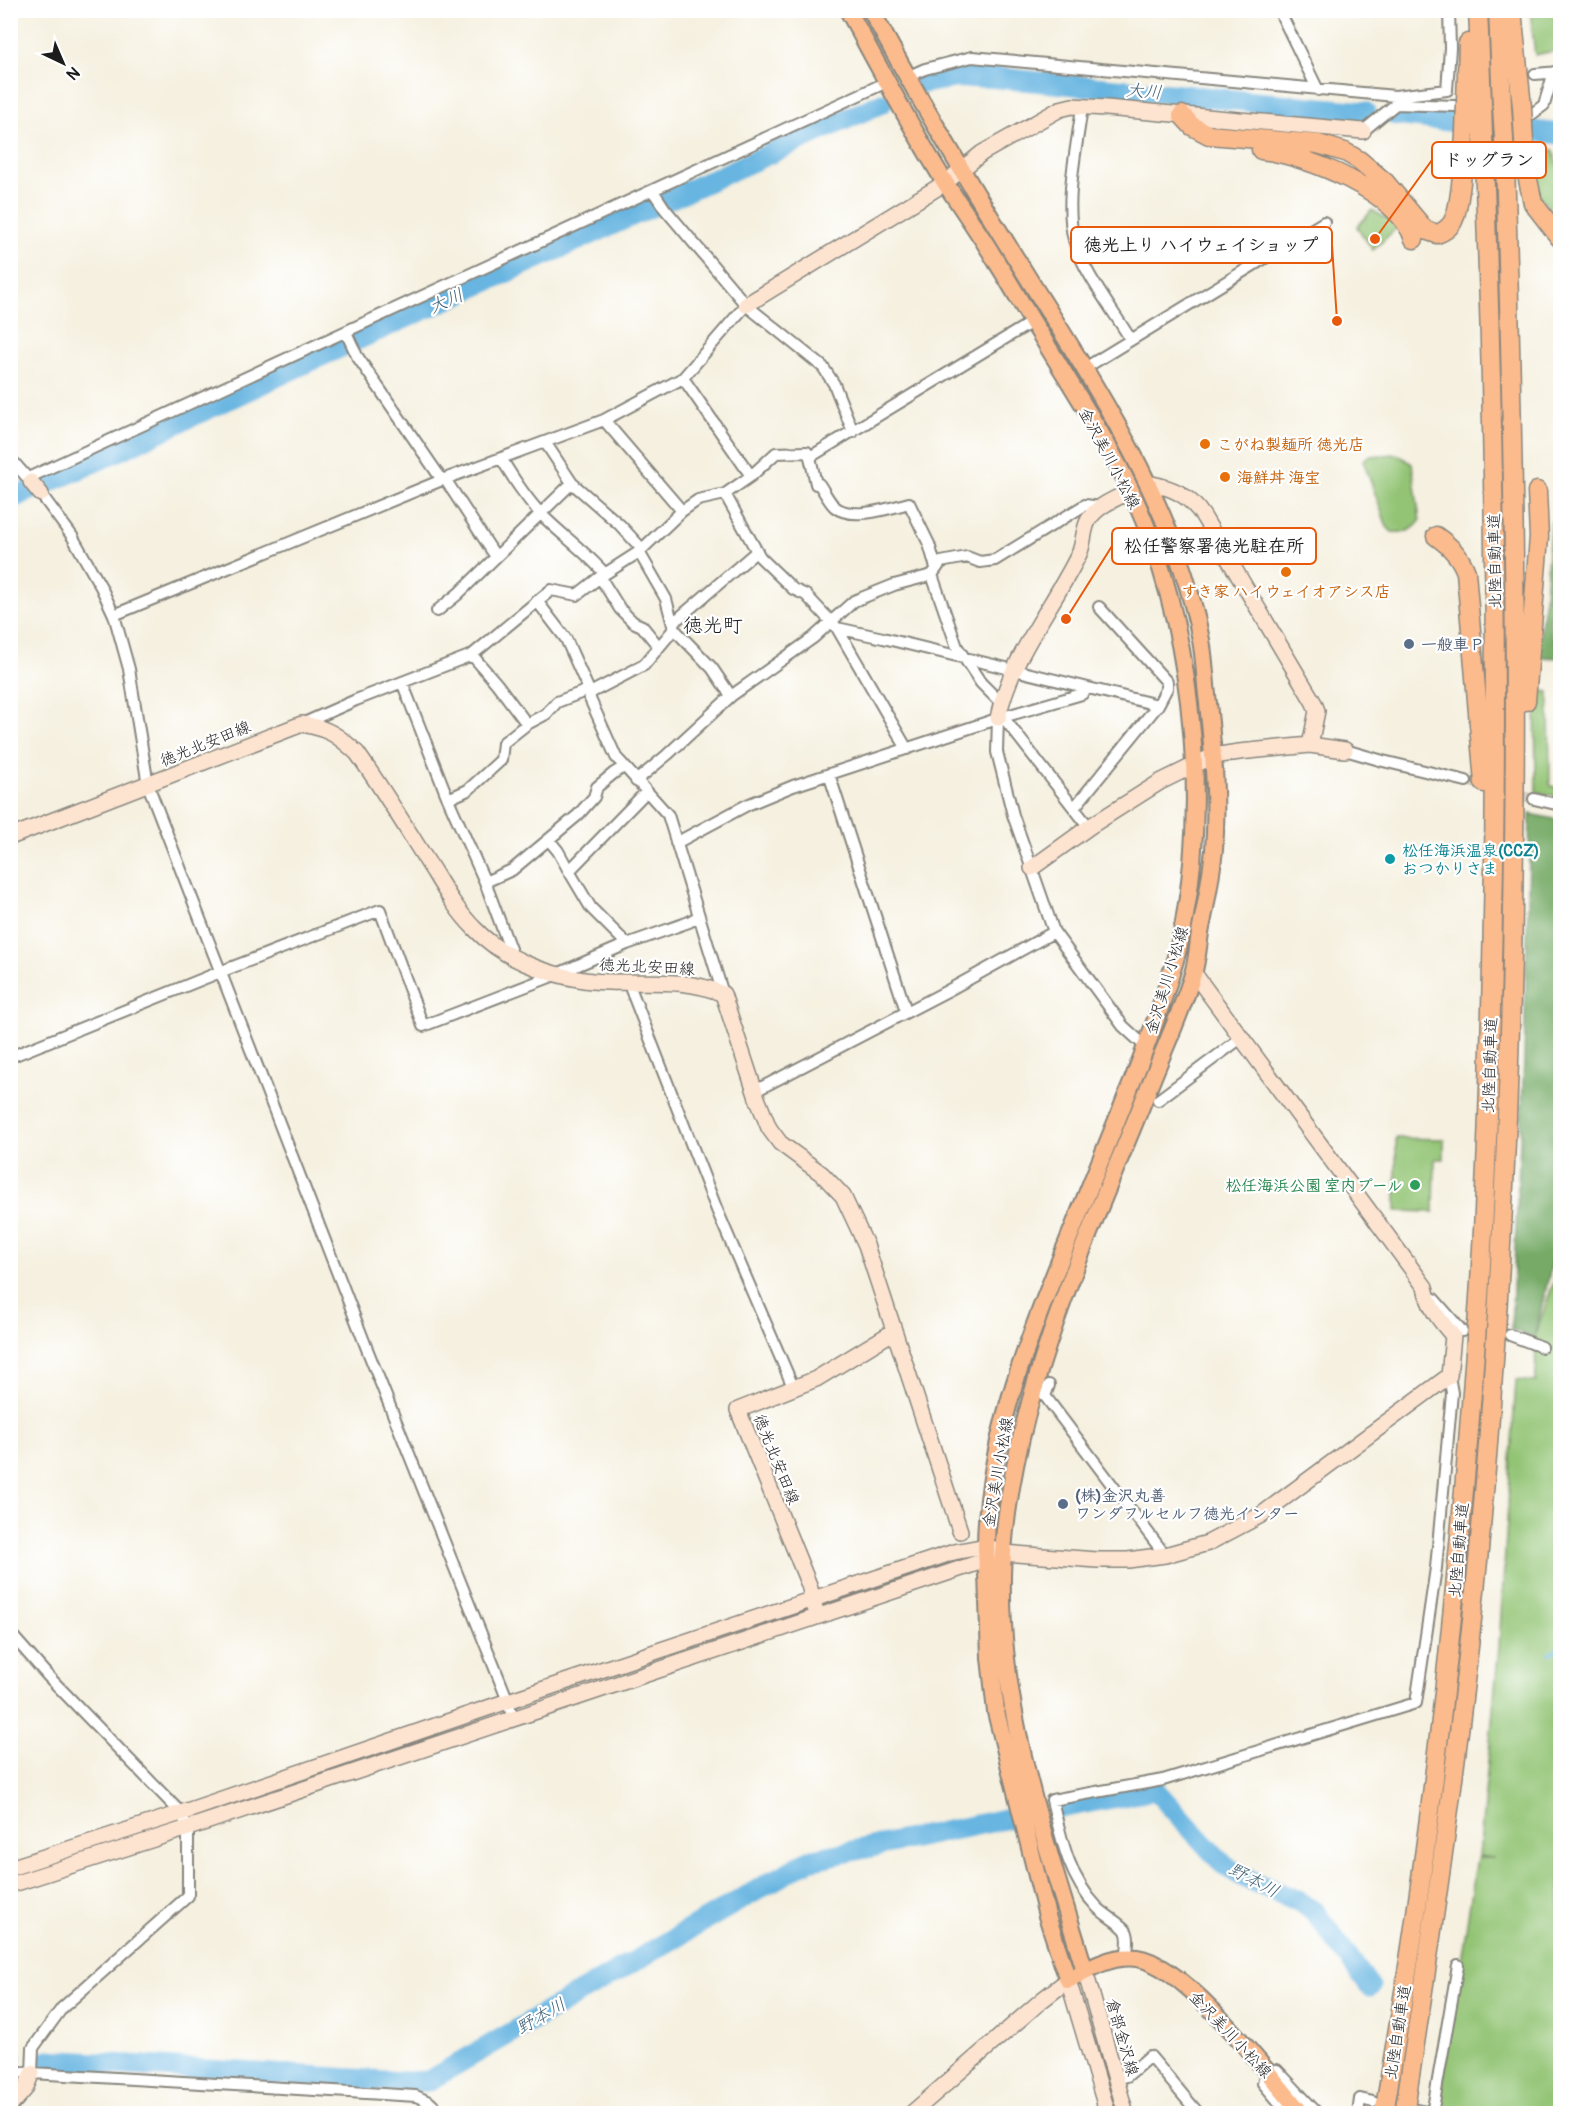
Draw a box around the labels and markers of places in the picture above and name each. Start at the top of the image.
callout: ドッグラン [1432,142,1546,178]
callout: 徳光上り ハイウェイショップ [1071,227,1332,263]
place label: こがね製麺所 徳光店 [1217,435,1364,455]
marker: こがね製麺所 徳光店 [1198,437,1212,451]
place label: 海鮮丼 海宝 [1237,468,1320,488]
marker: 海鮮丼 海宝 [1218,470,1232,484]
callout: 松任警察署徳光駐在所 [1112,528,1316,564]
marker: すき家 ハイウェイオアシス店 [1279,565,1293,579]
place label: すき家 ハイウェイオアシス店 [1181,582,1391,602]
place label: 一般車Ｐ [1421,635,1485,655]
marker: 一般車Ｐ [1402,637,1416,651]
place label: 松任海浜温泉(CCZ) おつかりさま [1402,841,1539,879]
marker: 松任海浜温泉(CCZ) おつかりさま [1383,852,1397,866]
place label: 松任海浜公園 室内プール [1225,1176,1403,1196]
marker: 松任海浜公園 室内プール [1408,1178,1422,1192]
place label: (株)金沢丸善 ワンダフルセルフ徳光インター [1075,1486,1299,1524]
marker: (株)金沢丸善 ワンダフルセルフ徳光インター [1056,1497,1070,1511]

